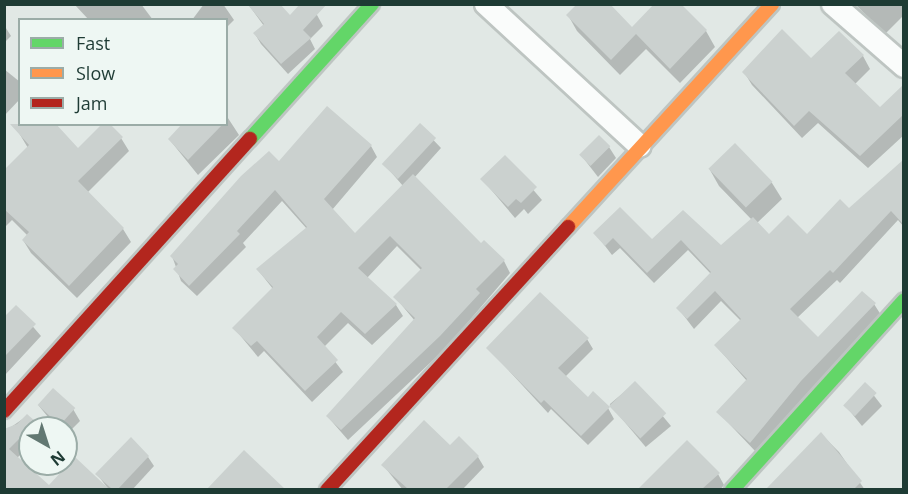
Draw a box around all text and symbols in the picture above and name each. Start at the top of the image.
legend [18,18,228,126]
text: Fast [76,31,110,55]
text: Slow [76,61,115,85]
text: Jam [76,91,108,115]
north arrow [18,416,78,476]
text: N [46,446,70,471]

